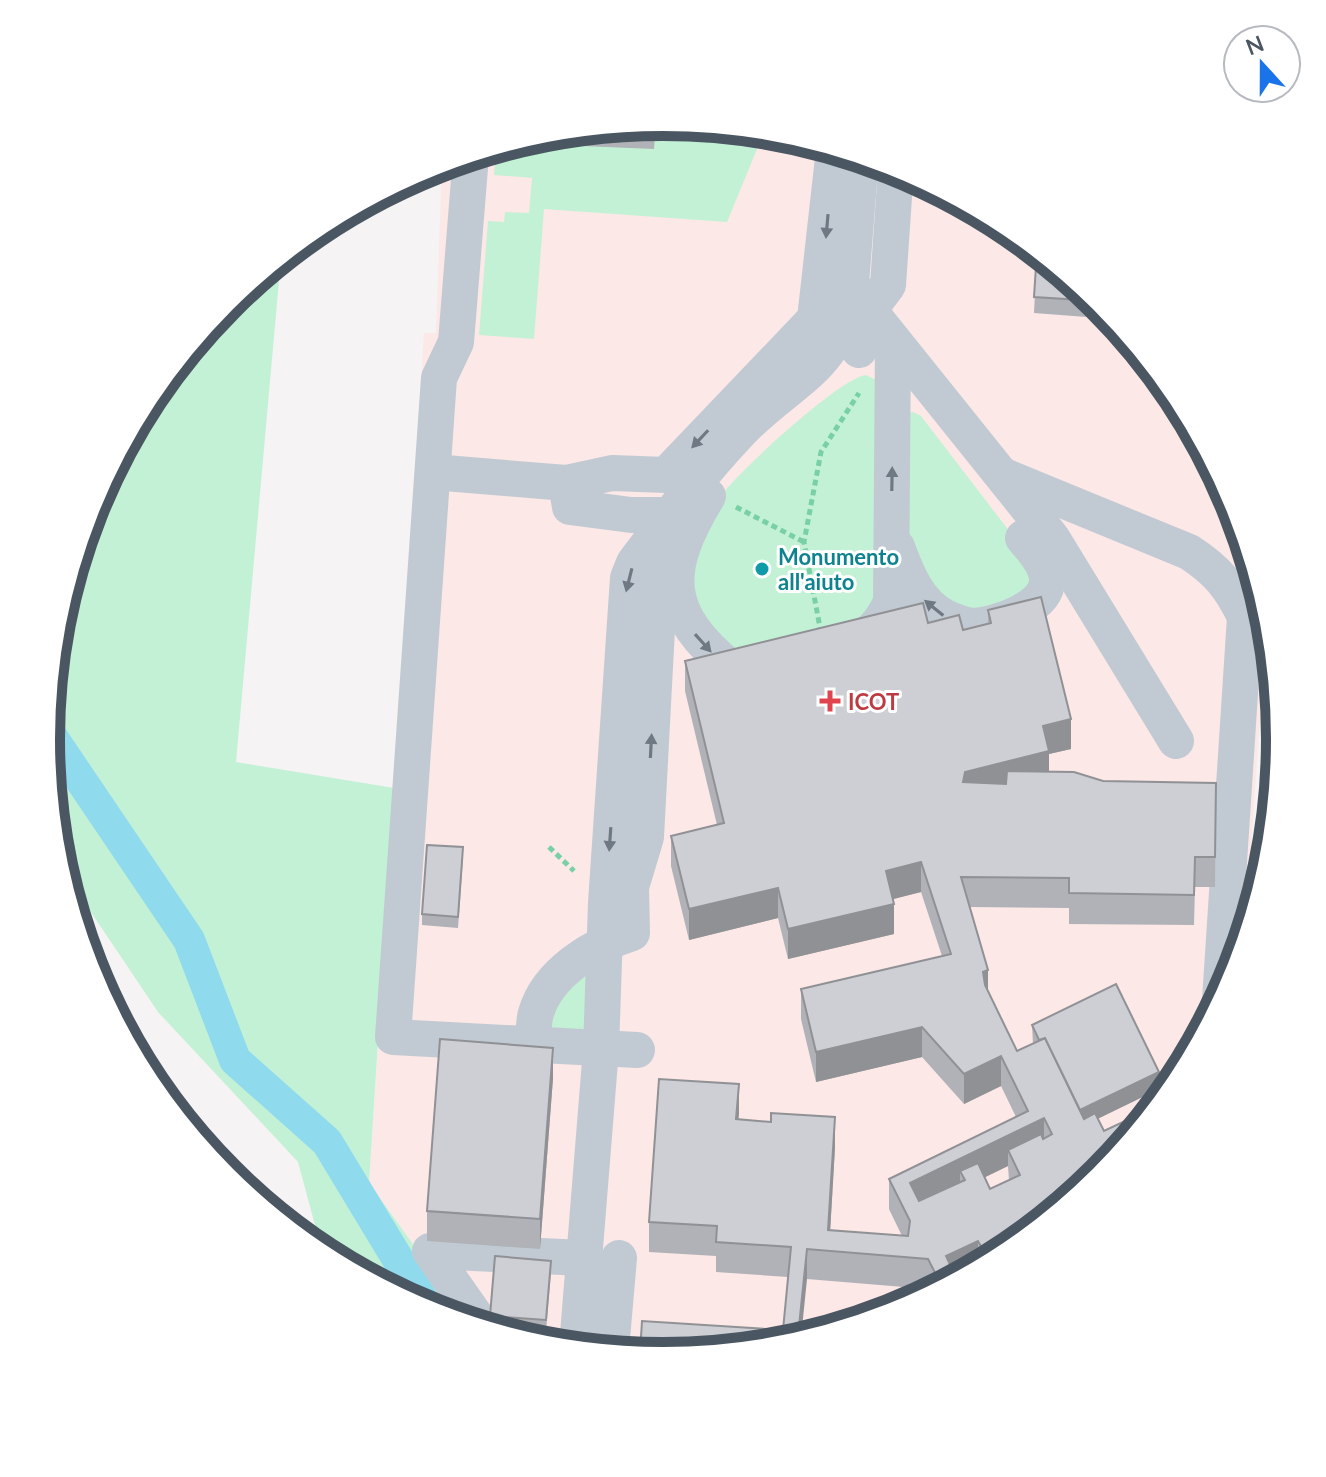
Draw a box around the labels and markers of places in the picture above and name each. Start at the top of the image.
place label: Monumento all'aiuto [778,543,899,595]
marker: Monumento all'aiuto [753,560,771,578]
place label: ICOT [848,688,899,715]
marker: ICOT [819,690,841,712]

